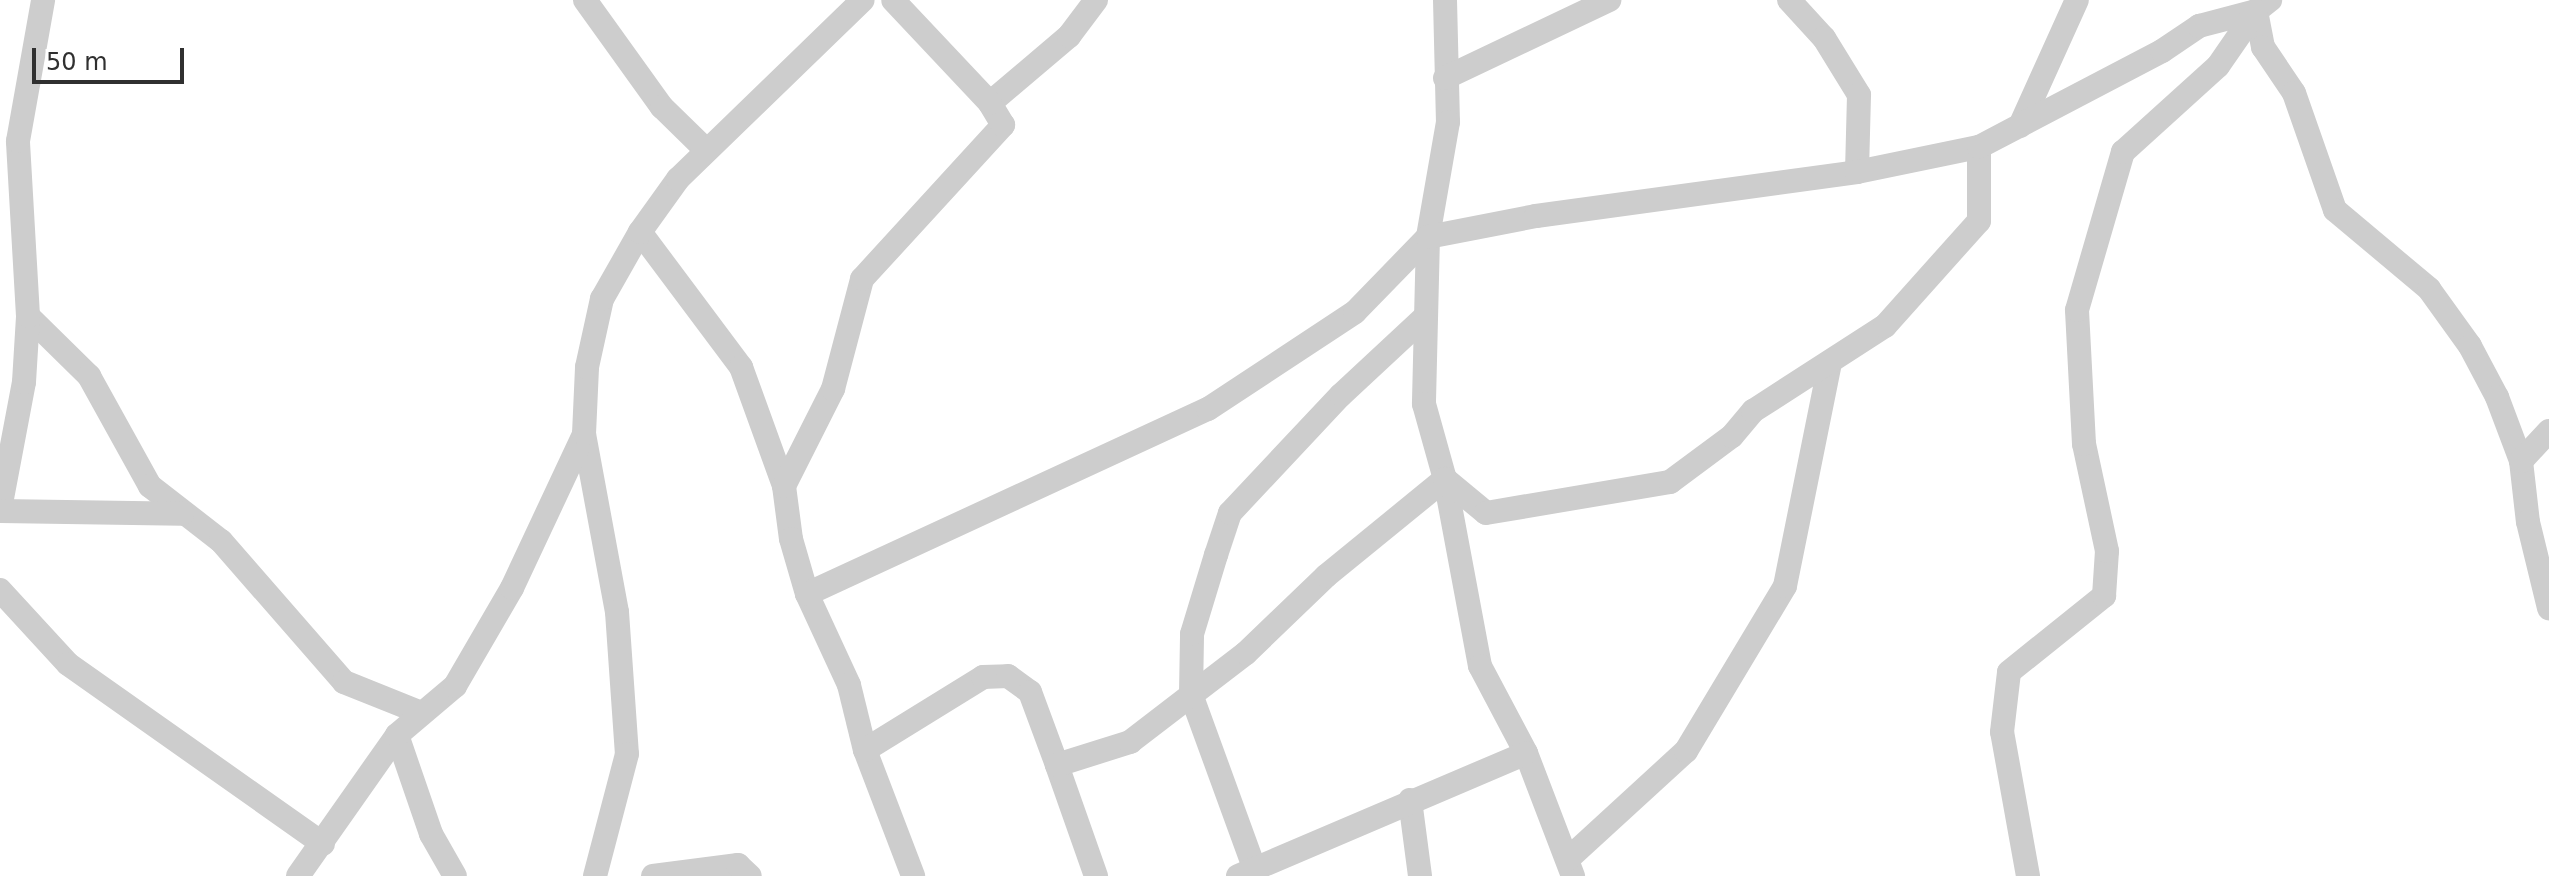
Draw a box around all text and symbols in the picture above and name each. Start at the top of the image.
scale bar [36,32,188,82]
text: 50 m [46,48,108,76]

